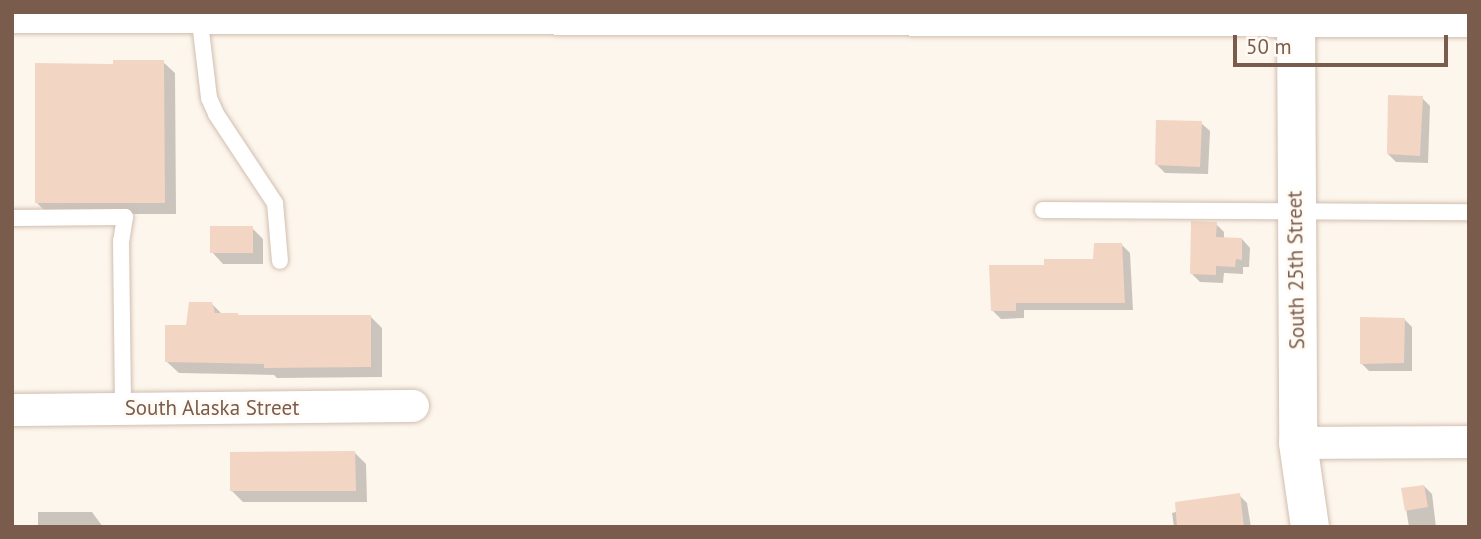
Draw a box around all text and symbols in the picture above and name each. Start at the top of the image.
scale bar [1236,21,1451,65]
text: 50 m [1246,33,1292,60]
street label: South 25th Street [1282,190,1310,350]
street label: South Alaska Street [124,395,300,421]

